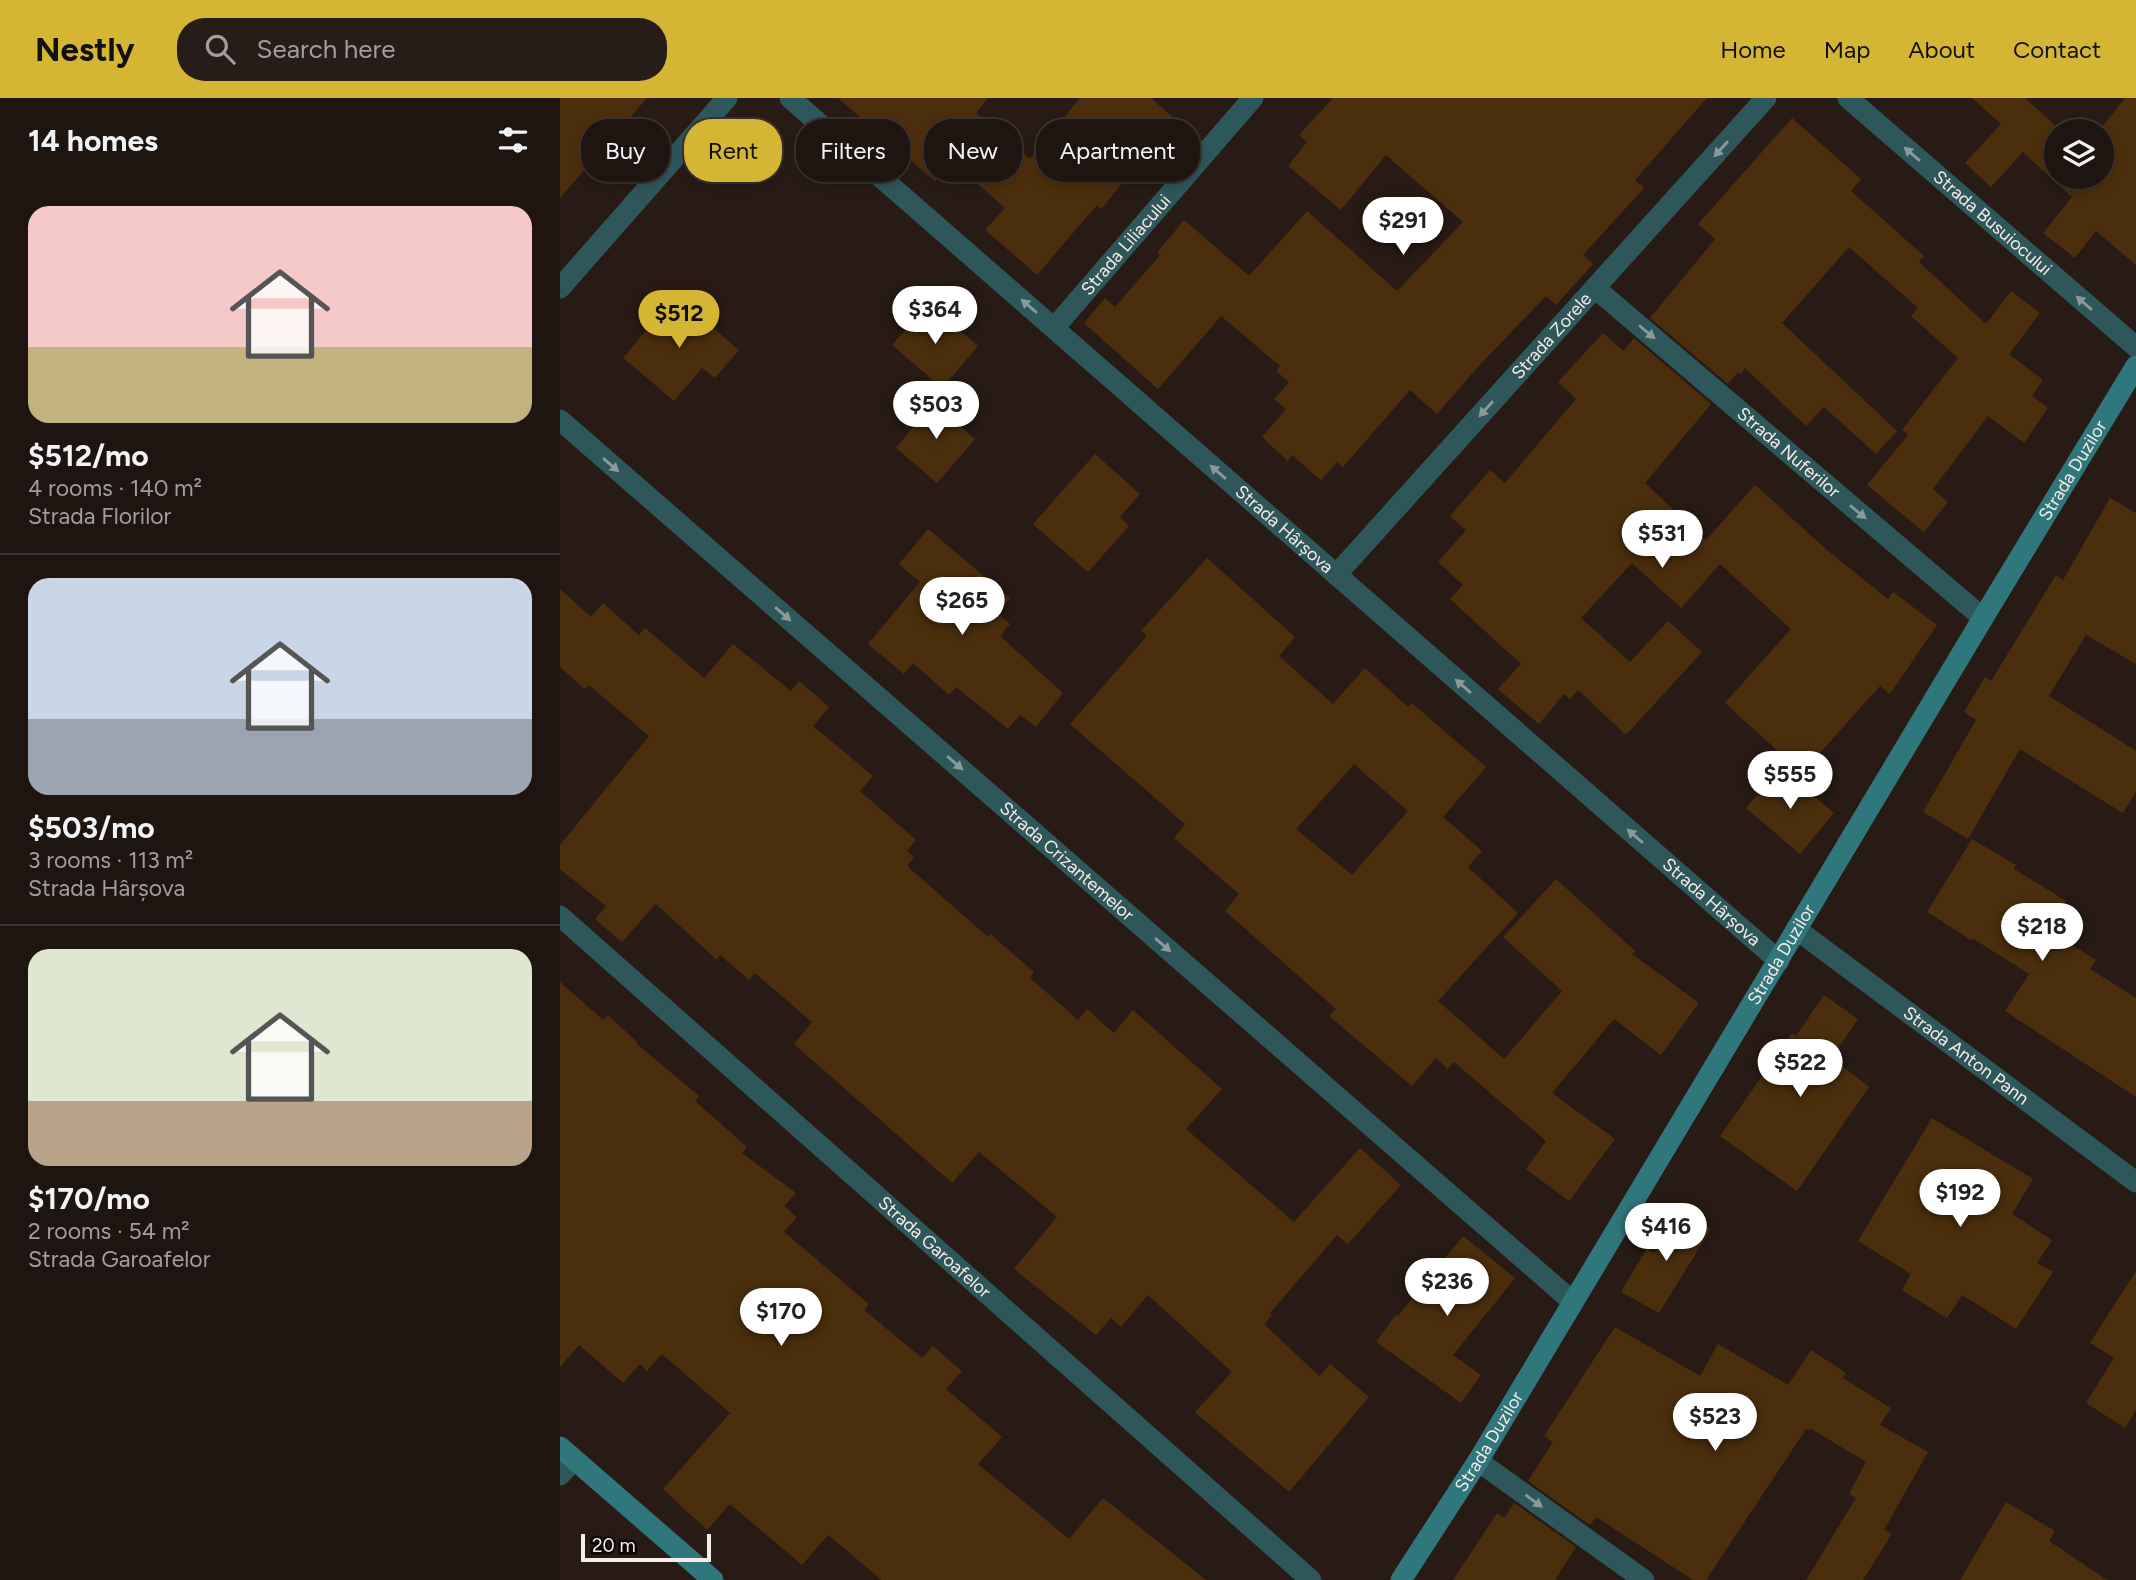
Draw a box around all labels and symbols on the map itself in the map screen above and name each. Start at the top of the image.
one-way arrow [1713,140,1729,157]
one-way arrow [1903,146,1921,162]
street label: Strada Busuiocului [1929,166,2056,280]
street label: Strada Liliacului [1076,190,1176,300]
pin: $291 [1362,198,1444,257]
pin: $364 [894,286,976,346]
street label: Strada Zorele [1507,288,1596,384]
pin: $512 [638,290,720,350]
one-way arrow [2076,296,2093,311]
one-way arrow [1020,299,1037,314]
one-way arrow [1639,324,1656,339]
pin: $503 [895,382,977,441]
one-way arrow [1479,400,1495,417]
street label: Strada Nuferilor [1732,403,1845,503]
street label: Strada Duzilor [2034,416,2111,525]
one-way arrow [603,457,620,472]
one-way arrow [1210,465,1227,480]
street label: Strada Hârșova [1231,481,1338,578]
one-way arrow [1849,504,1866,519]
pin: $531 [1621,510,1703,570]
pin: $265 [921,578,1003,637]
one-way arrow [774,606,792,622]
one-way arrow [1455,679,1472,694]
pin: $555 [1749,752,1831,811]
one-way arrow [946,755,963,770]
street label: Strada Crizantemelor [995,797,1139,926]
one-way arrow [1627,828,1644,844]
street label: Strada Hârșova [1658,853,1765,951]
street label: Strada Duzilor [1743,900,1820,1009]
pin: $218 [2001,904,2083,963]
one-way arrow [1154,937,1172,953]
street label: Strada Anton Pann [1899,1002,2033,1109]
pin: $522 [1759,1040,1841,1099]
pin: $192 [1919,1170,2001,1229]
street label: Strada Garoafelor [874,1192,995,1303]
pin: $416 [1625,1204,1707,1263]
pin: $236 [1406,1258,1488,1318]
pin: $170 [740,1288,822,1348]
street label: Strada Duzilor [1450,1388,1528,1496]
pin: $523 [1674,1394,1756,1453]
one-way arrow [1525,1494,1543,1508]
scale bar [581,1531,710,1563]

